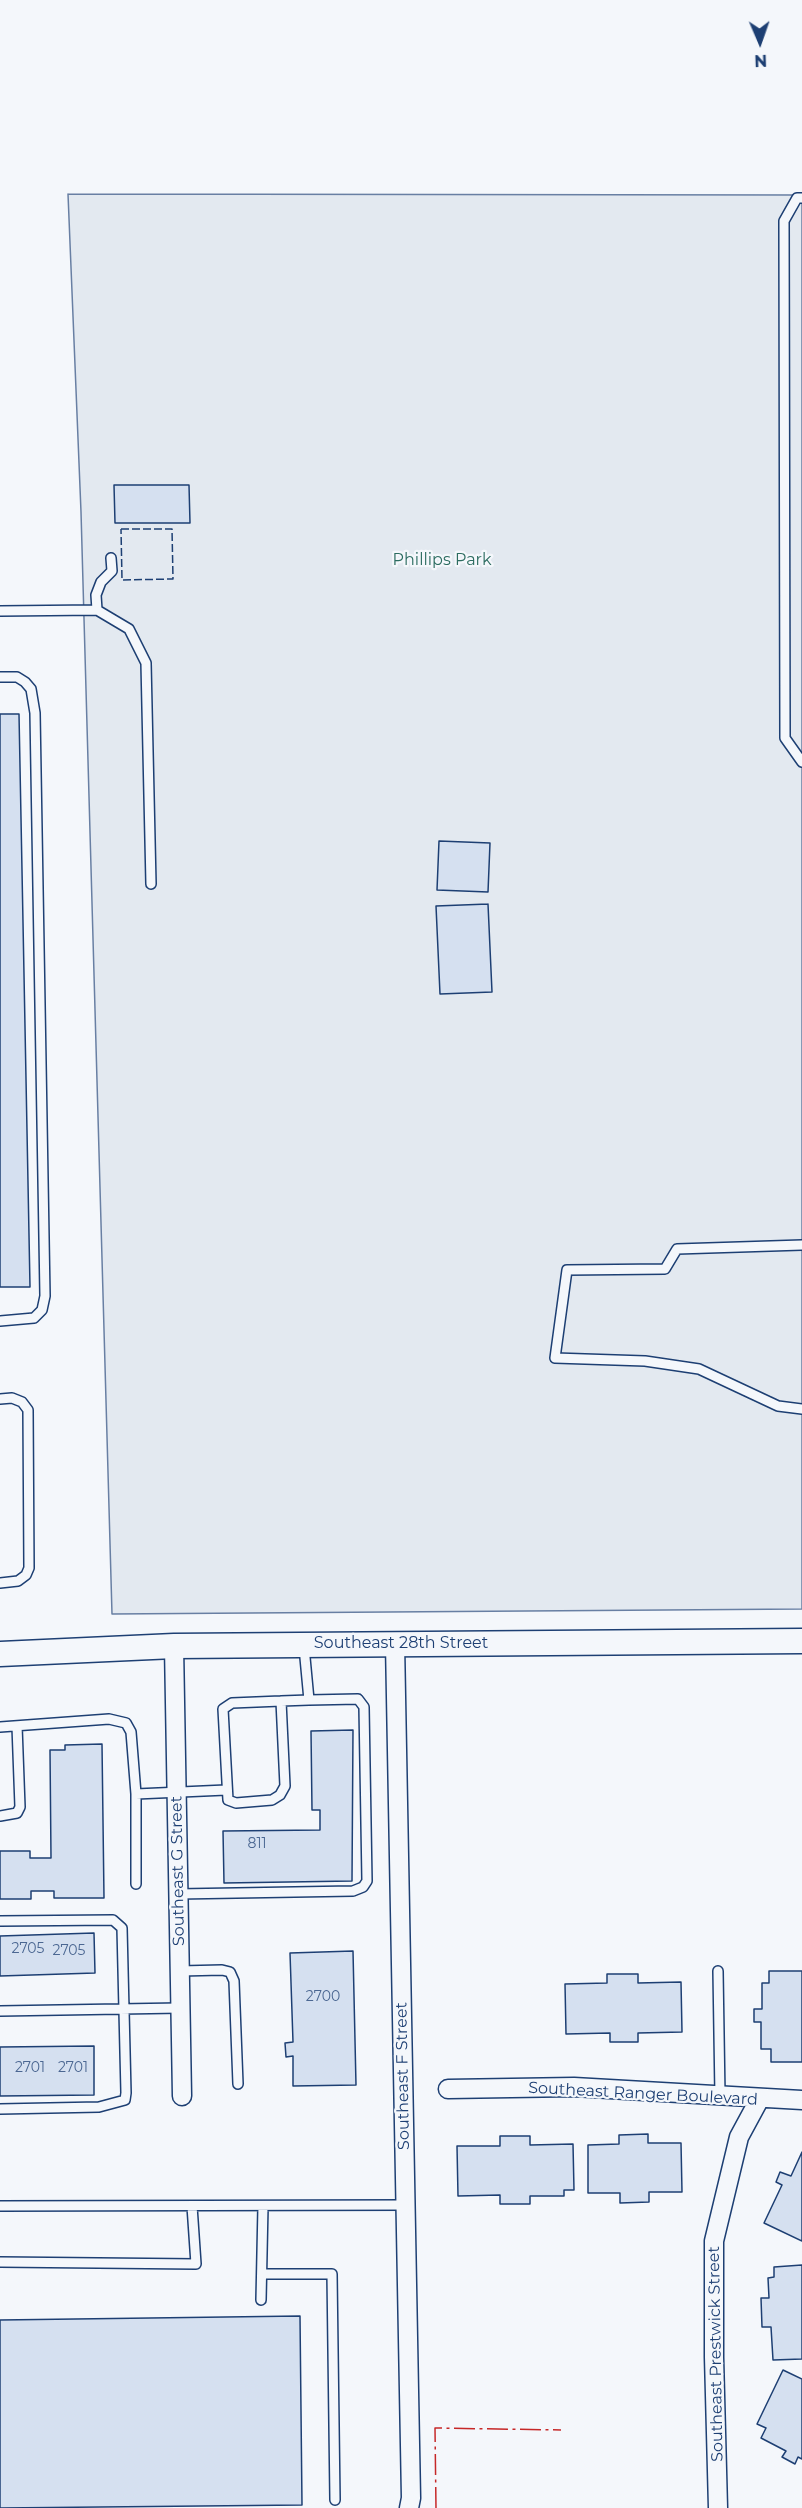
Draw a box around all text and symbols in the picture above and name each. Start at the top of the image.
north arrow [730,12,790,72]
text: N [754,51,767,70]
park label: Phillips Park [393,550,491,570]
street label: Southeast 28th Street [314,1633,488,1653]
street label: Southeast G Street [167,1796,189,1946]
house number: 811 [247,1836,267,1852]
house number: 2705 [11,1941,45,1957]
house number: 2705 [52,1943,86,1959]
house number: 2700 [306,1989,340,2005]
street label: Southeast F Street [392,2002,414,2150]
house number: 2701 [15,2060,45,2076]
house number: 2701 [58,2060,88,2076]
street label: Southeast Ranger Boulevard [528,2078,758,2110]
street label: Southeast Prestwick Street [705,2246,727,2462]

